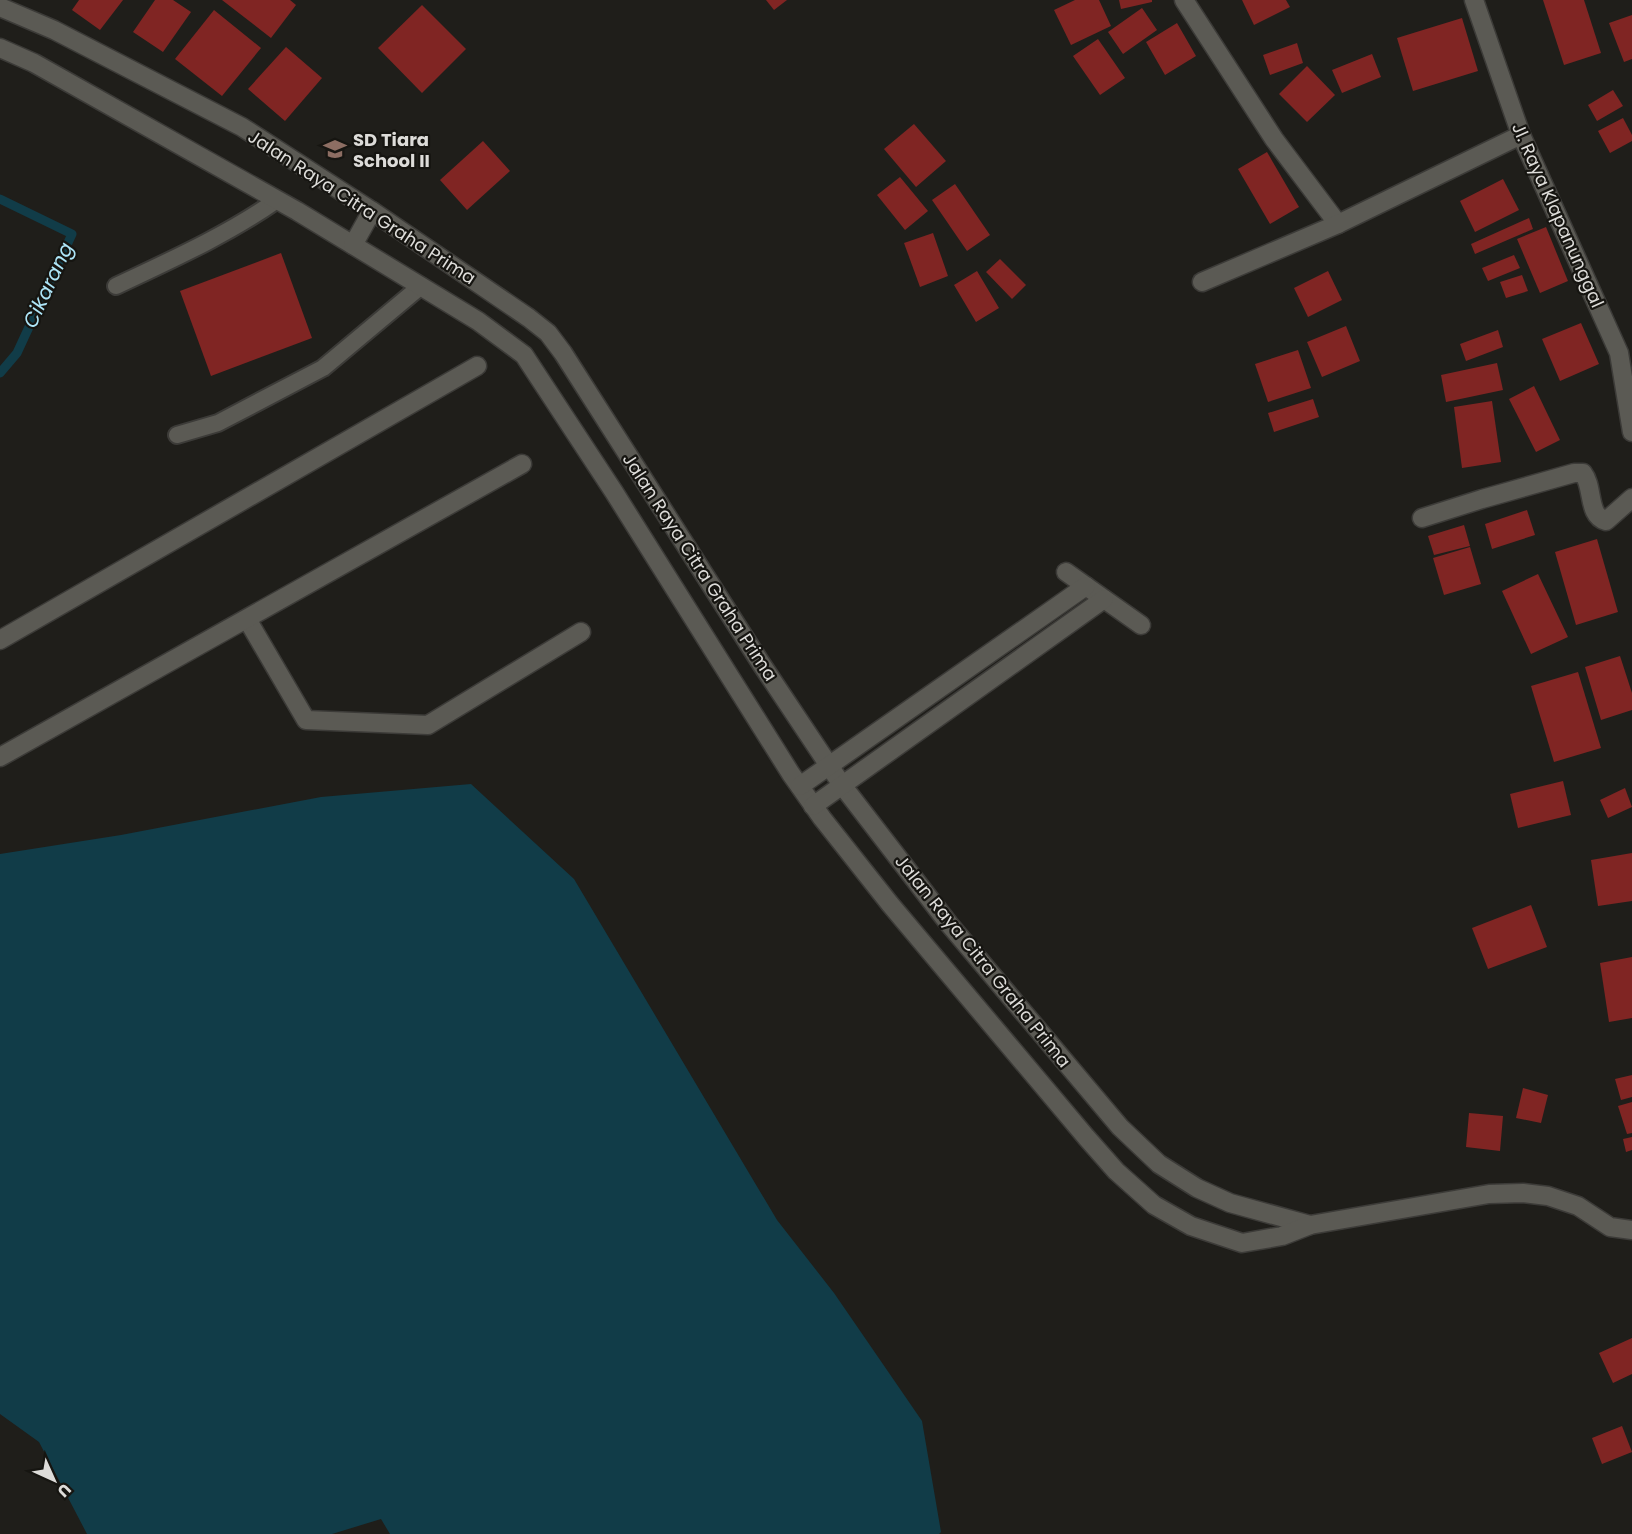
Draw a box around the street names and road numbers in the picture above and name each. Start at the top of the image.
street label: Jl. Raya Klapanunggal [1506,119,1610,311]
street label: Jalan Raya Citra Graha Prima [243,124,481,290]
street label: Jalan Raya Citra Graha Prima [617,448,783,686]
street label: Jalan Raya Citra Graha Prima [889,849,1077,1073]

